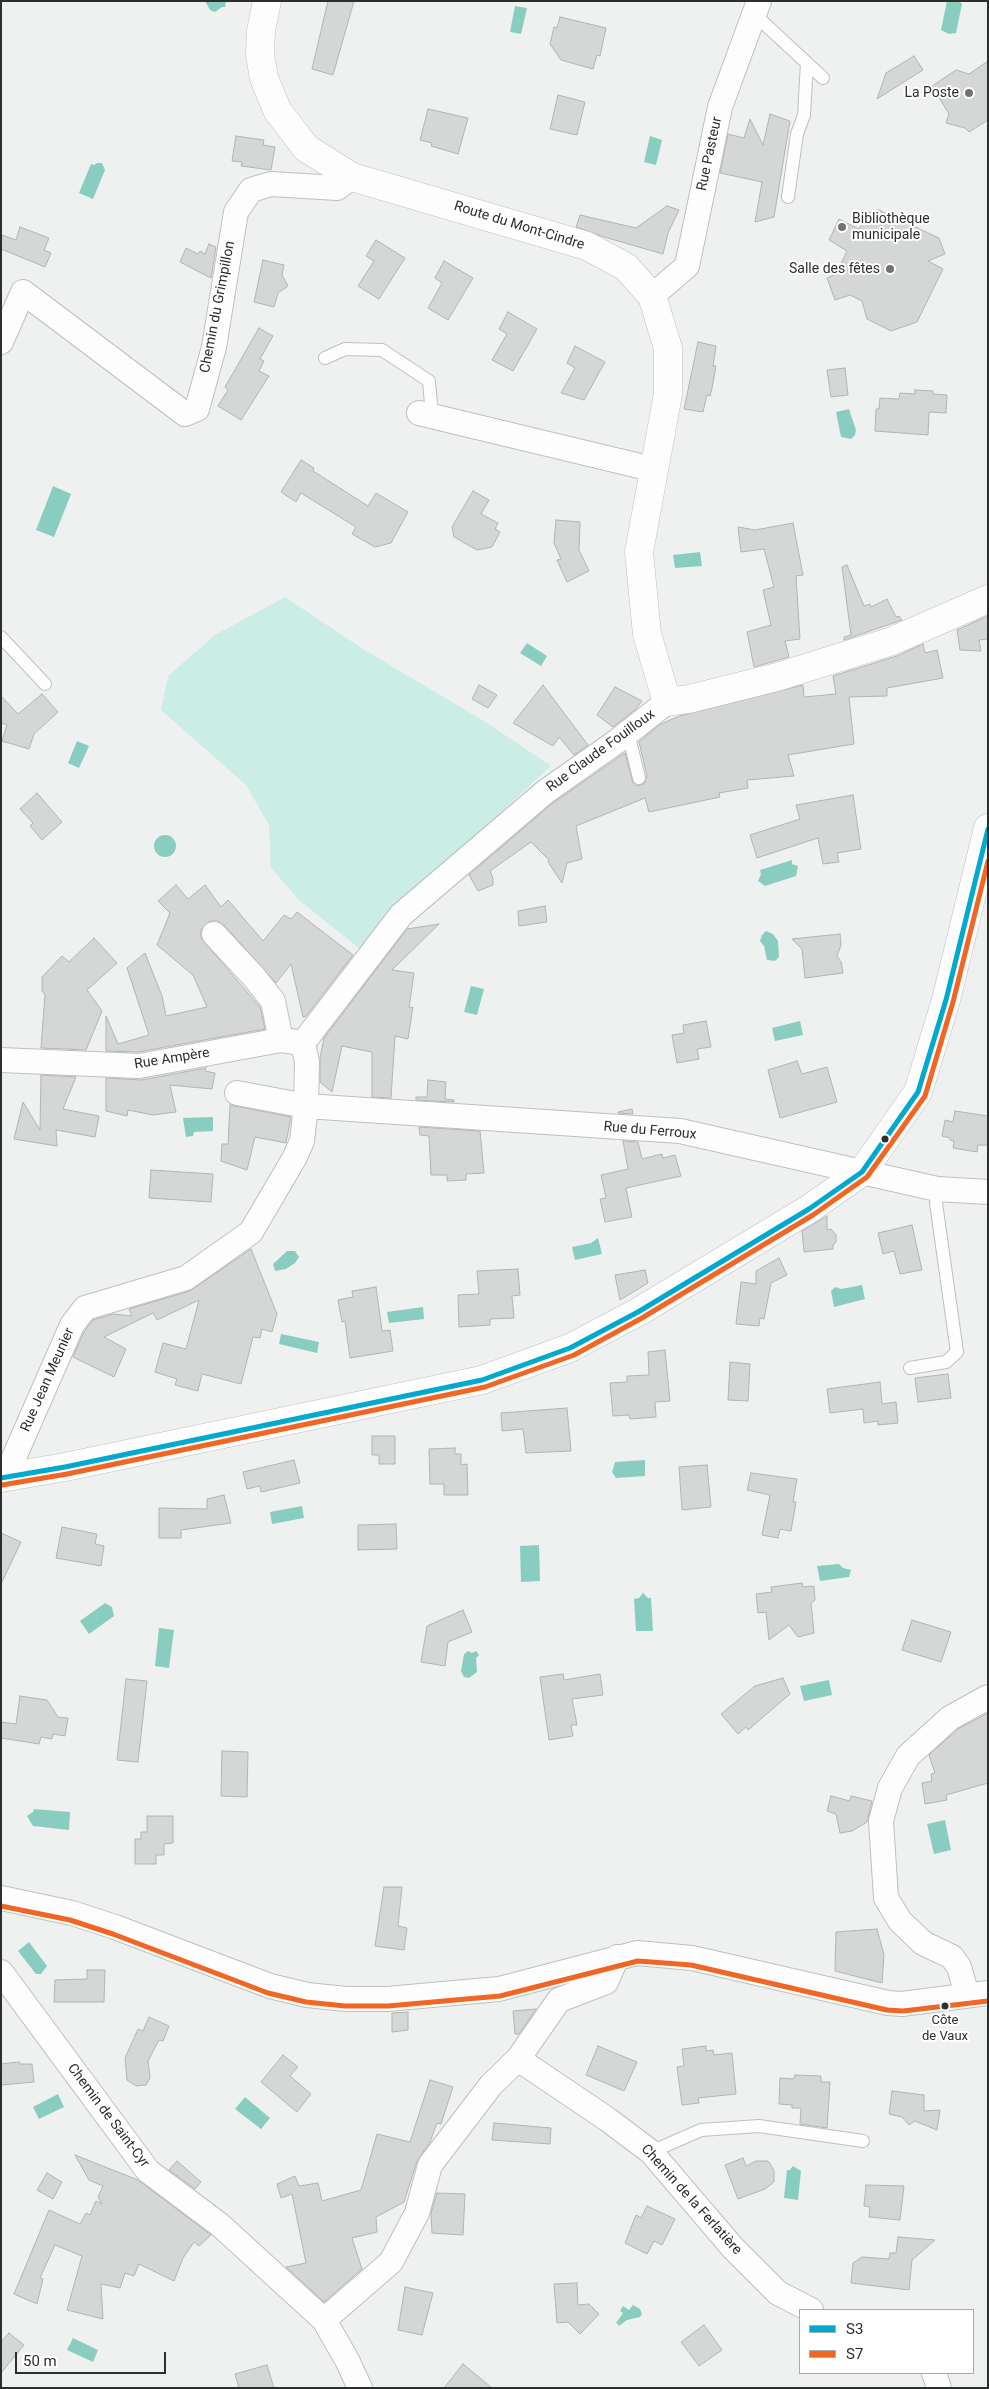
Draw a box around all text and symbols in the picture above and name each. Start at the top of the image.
place label: La Poste [904,85,959,101]
marker: La Poste [963,87,975,99]
street label: Rue Pasteur [694,115,726,193]
street label: Route du Mont-Cindre [452,198,586,254]
place label: Bibliothèque municipale [852,211,930,243]
marker: Bibliothèque municipale [836,221,848,233]
street label: Chemin du Grimpillon [197,240,239,374]
place label: Salle des fêtes [789,261,880,277]
marker: Salle des fêtes [884,263,896,275]
street label: Rue Claude Fouilloux [543,706,659,796]
street label: Rue Ampère [133,1045,211,1073]
street label: Rue du Ferroux [603,1119,697,1143]
unlabelled marker [880,1134,890,1144]
street label: Rue Jean Meunier [18,1325,78,1435]
marker: Côte de Vaux [940,2001,950,2011]
place label: Côte de Vaux [922,2013,968,2044]
street label: Chemin de Saint-Cyr [63,2061,153,2171]
street label: Chemin de la Ferlatière [637,2141,745,2259]
legend [799,2309,974,2374]
text: S3 [846,2320,863,2338]
scale bar [18,2342,169,2374]
text: S7 [846,2345,863,2363]
text: 50 m [23,2352,57,2370]

